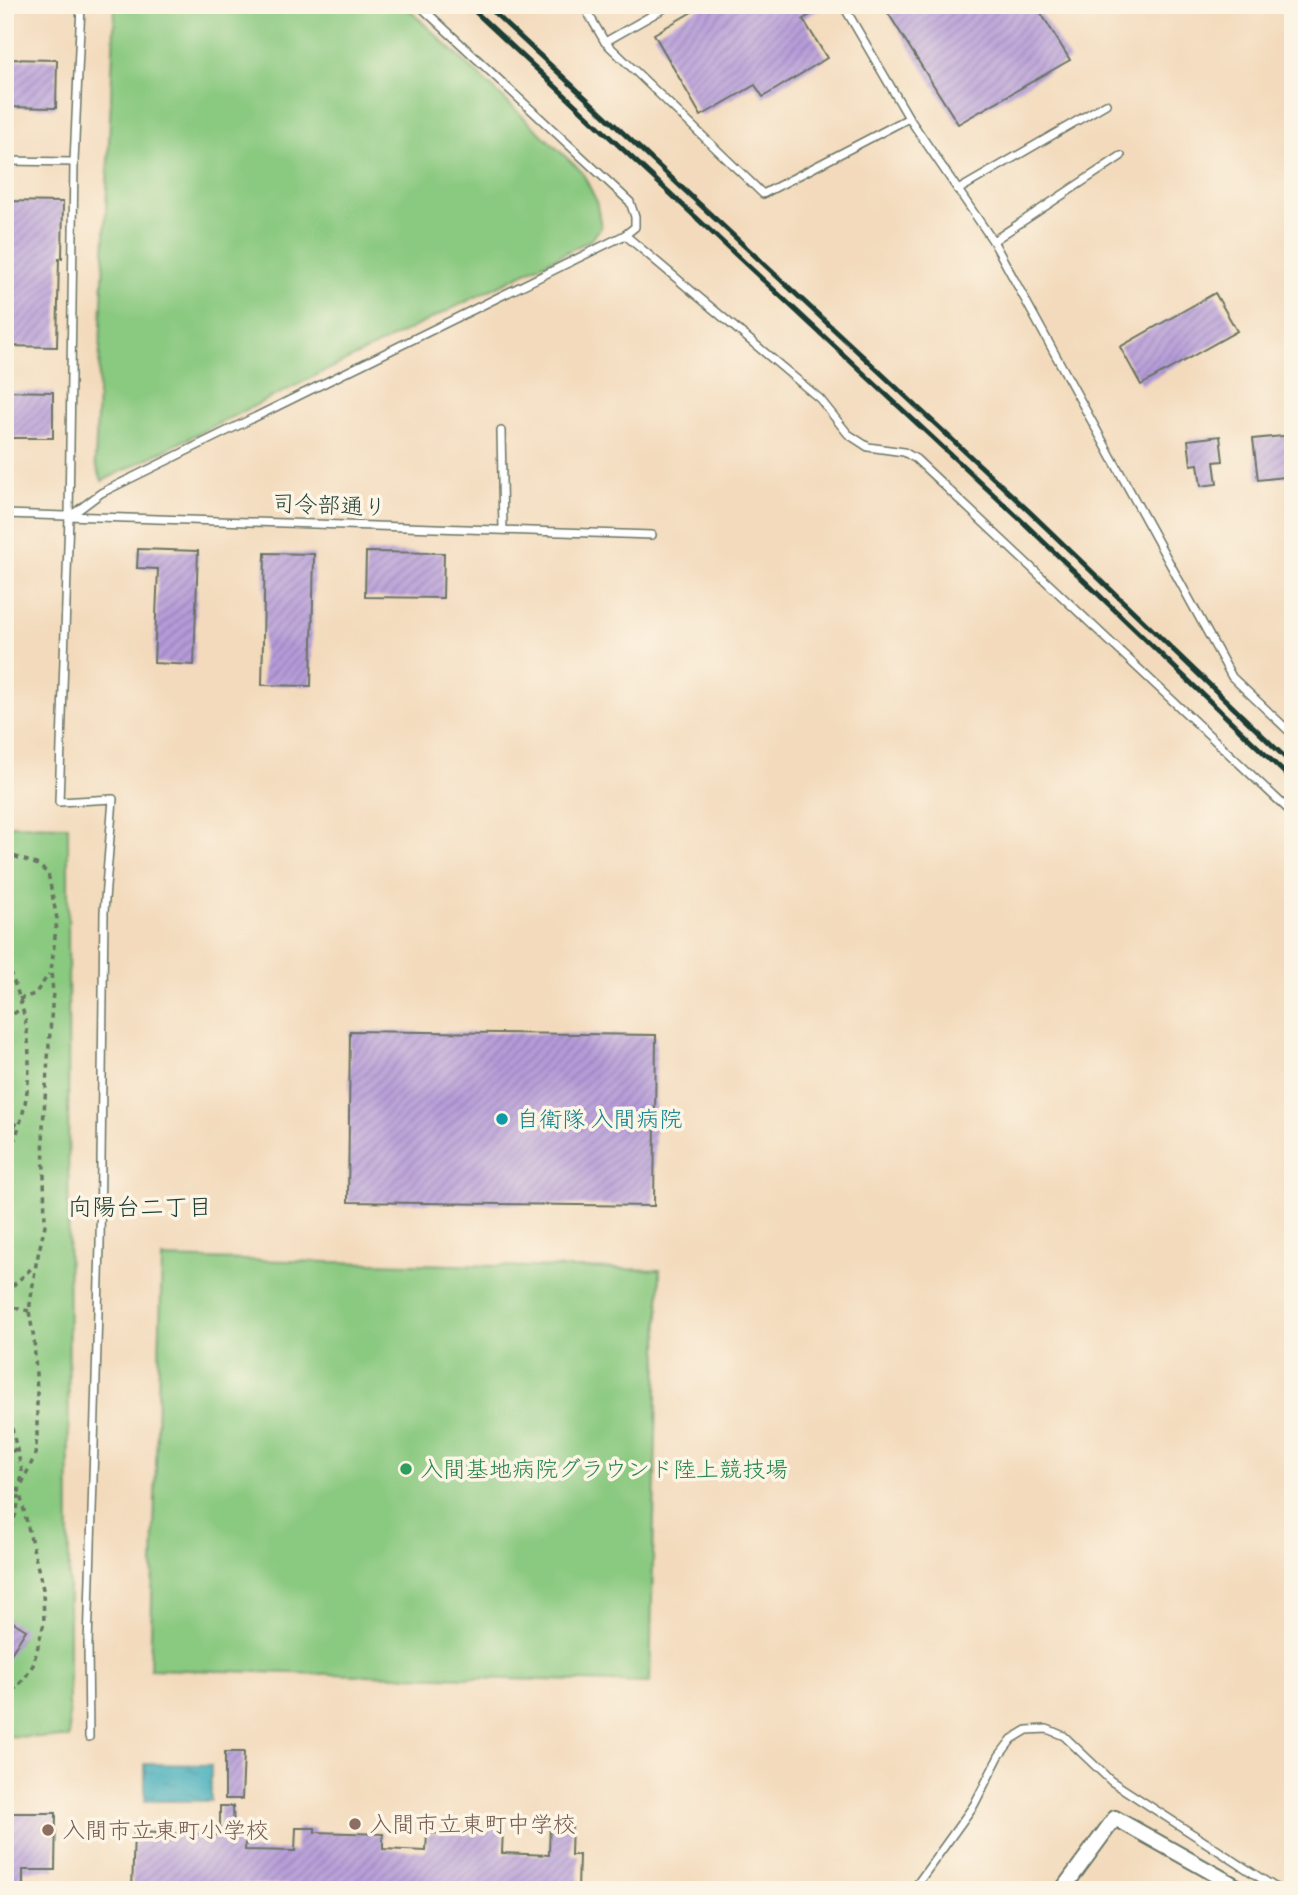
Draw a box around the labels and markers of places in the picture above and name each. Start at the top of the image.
place label: 自衛隊 入間病院 [516,1105,682,1133]
marker: 自衛隊 入間病院 [494,1111,510,1127]
place label: 入間基地病院グラウンド陸上競技場 [420,1455,788,1483]
marker: 入間基地病院グラウンド陸上競技場 [398,1461,414,1477]
place label: 入間市立東町中学校 [369,1810,576,1838]
place label: 入間市立東町小学校 [62,1816,269,1844]
marker: 入間市立東町中学校 [347,1816,363,1832]
marker: 入間市立東町小学校 [40,1822,56,1838]

